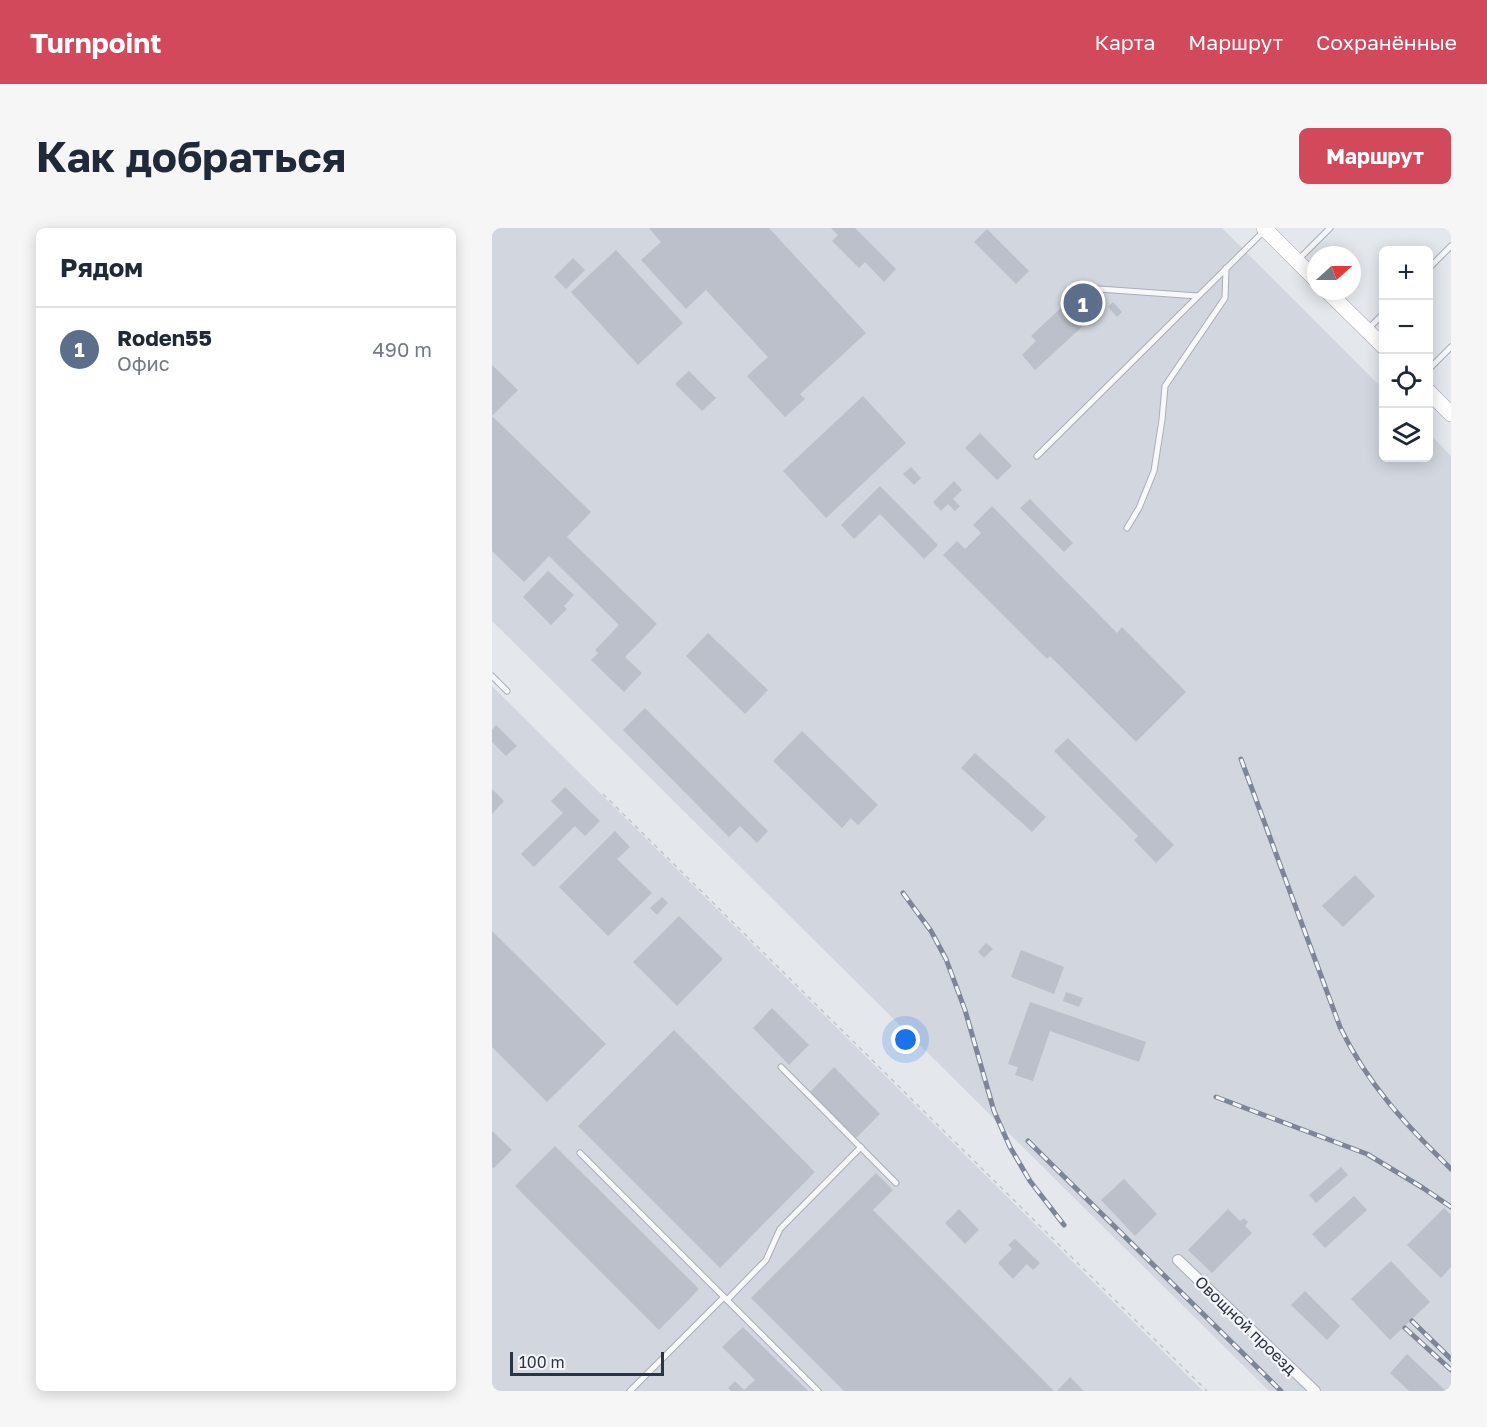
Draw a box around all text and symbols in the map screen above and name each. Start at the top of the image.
text: Turnpoint [30,26,161,59]
text: Карта [1094,29,1155,55]
text: Маршрут [1188,29,1283,55]
text: Сохранённые [1316,29,1457,55]
button: Маршрут [1299,128,1451,184]
text: Как добраться [36,131,346,181]
north arrow [1307,246,1361,300]
map controls [1379,246,1433,462]
button: + [1379,246,1433,300]
text: Рядом [60,252,143,283]
pin: 1 [1064,280,1102,326]
button: − [1379,300,1433,354]
text: Roden55 [117,324,212,351]
text: 1 [74,337,85,361]
text: 490 m [373,337,432,361]
text: Офис [117,351,170,375]
button: locate [1379,354,1433,408]
button: layers [1379,408,1433,462]
your location [891,1025,920,1054]
street label: Овощной проезд [1191,1271,1301,1379]
scale bar [510,1349,664,1376]
text: 100 m [519,1352,565,1372]

